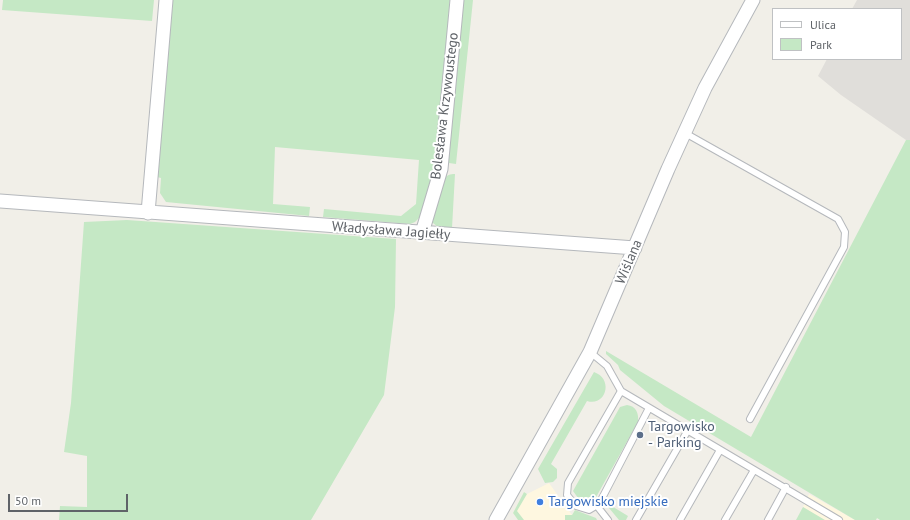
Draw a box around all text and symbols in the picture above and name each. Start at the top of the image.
legend [772,8,902,60]
text: Ulica [810,17,836,32]
street label: Bolesława Krzywoustego [428,31,462,181]
text: Park [810,37,832,52]
street label: Władysława Jagiełły [331,218,451,244]
street label: Wiślana [612,237,646,287]
place label: Targowisko - Parking [648,419,715,452]
marker: Targowisko - Parking [635,430,645,440]
scale bar [10,486,130,512]
text: 50 m [15,493,41,508]
place label: Targowisko miejskie [548,494,668,510]
marker: Targowisko miejskie [535,497,545,507]

